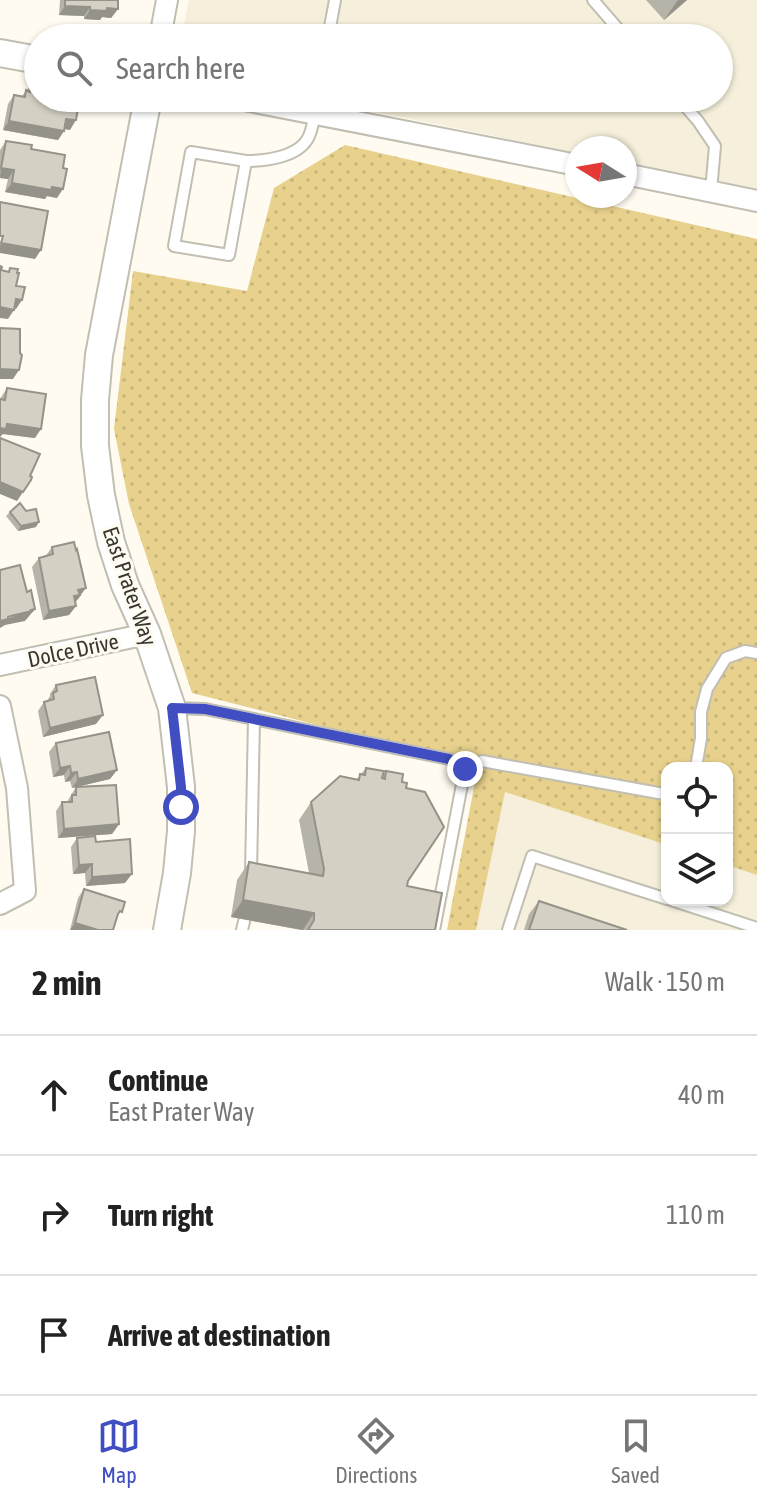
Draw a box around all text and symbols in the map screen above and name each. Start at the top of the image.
search box [24,24,733,112]
icon: search [52,46,96,90]
text: Search here [116,51,245,85]
north arrow [565,136,637,208]
street label: East Prater Way [98,523,162,649]
street label: Dolce Drive [25,628,121,672]
route end [447,751,483,787]
map controls [661,762,733,906]
button: locate [661,762,733,834]
route start [163,789,199,825]
button: layers [661,834,733,906]
text: 2 min [32,963,101,1002]
text: Walk · 150 m [605,967,725,997]
text: Continue [108,1063,208,1097]
icon: ahead [32,1073,76,1117]
text: 40 m [678,1080,725,1110]
text: East Prater Way [108,1097,255,1127]
icon: right [32,1193,76,1237]
text: Turn right [108,1198,214,1232]
text: 110 m [666,1200,725,1230]
icon: arrive [32,1313,76,1357]
text: Arrive at destination [108,1318,330,1352]
tab: Map [97,1414,141,1488]
tab: Directions [335,1414,417,1488]
tab: Saved [611,1414,660,1488]

